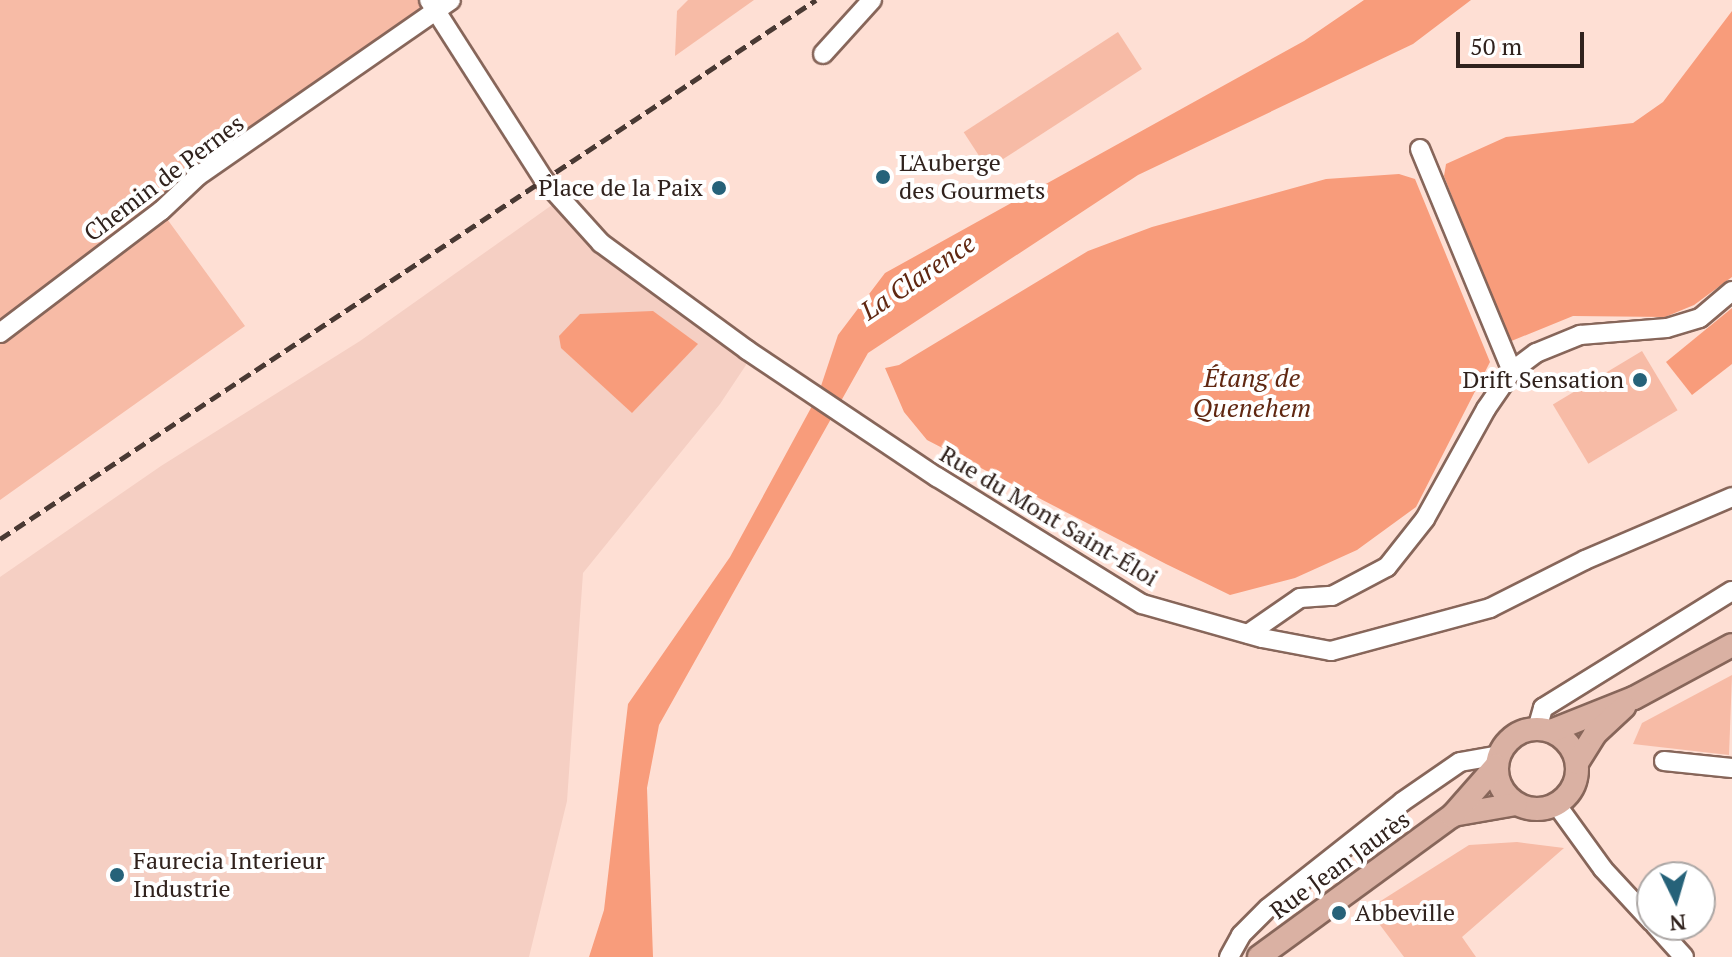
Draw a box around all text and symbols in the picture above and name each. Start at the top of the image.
scale bar [1460,16,1588,66]
text: 50 m [1470,30,1522,62]
street label: Chemin de Pernes [78,109,250,247]
place label: L'Auberge des Gourmets [899,149,1045,205]
marker: L'Auberge des Gourmets [874,168,892,186]
place label: Place de la Paix [538,174,703,202]
marker: Place de la Paix [710,179,728,197]
water label: La Clarence [855,227,981,327]
water label: Étang de Quenehem [1193,362,1311,424]
place label: Drift Sensation [1463,366,1624,394]
marker: Drift Sensation [1631,371,1649,389]
street label: Rue du Mont Saint-Éloi [935,439,1163,593]
street label: Rue Jean Jaurès [1265,805,1415,925]
place label: Faurecia Interieur Industrie [133,847,325,903]
north arrow [1636,861,1716,941]
marker: Faurecia Interieur Industrie [108,866,126,884]
place label: Abbeville [1355,899,1455,927]
marker: Abbeville [1330,904,1348,922]
text: N [1668,908,1688,939]

